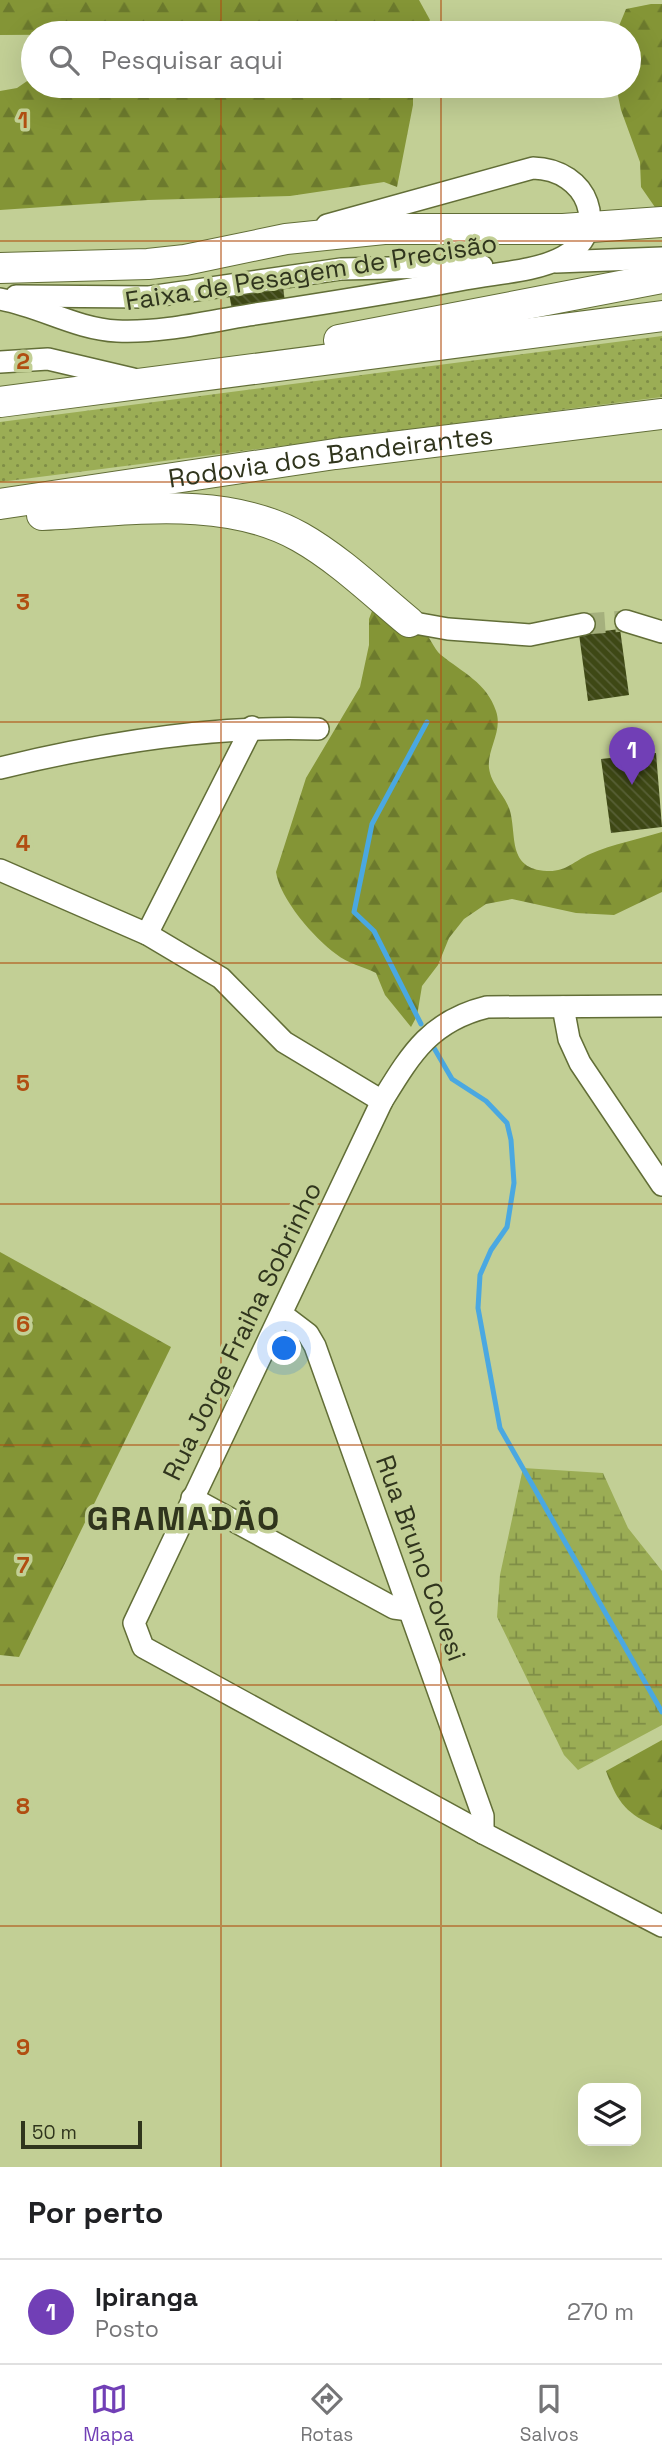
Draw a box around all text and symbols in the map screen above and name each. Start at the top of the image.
search box [21,21,641,98]
icon: search [45,41,83,79]
text: Pesquisar aqui [101,43,283,77]
text: 1 [18,105,28,135]
street label: Faixa de Pesagem de Precisão [123,226,499,318]
text: 2 [16,346,30,376]
street label: Rodovia dos Bandeirantes [166,418,495,496]
text: 3 [16,587,30,617]
pin: 1 [609,727,655,785]
text: 4 [16,828,31,858]
text: 5 [16,1068,30,1098]
street label: Rua Jorge Fraiha Sobrinho [155,1176,329,1486]
text: 6 [16,1309,30,1339]
your location [267,1331,301,1365]
street label: Rua Bruno Covesi [368,1450,474,1666]
district label: GRAMADÃO [87,1498,281,1540]
text: 7 [17,1550,30,1580]
text: 8 [16,1791,30,1821]
text: 9 [16,2032,30,2062]
map controls [578,2083,641,2146]
button: layers [578,2083,641,2146]
scale bar [21,2118,142,2150]
text: 50 m [32,2120,77,2145]
text: Por perto [28,2193,163,2232]
text: Ipiranga [95,2280,198,2314]
text: 1 [46,2297,56,2327]
text: 270 m [567,2297,634,2327]
text: Posto [95,2314,159,2344]
tab: Mapa [83,2380,134,2447]
tab: Rotas [300,2380,353,2447]
tab: Salvos [520,2380,579,2447]

